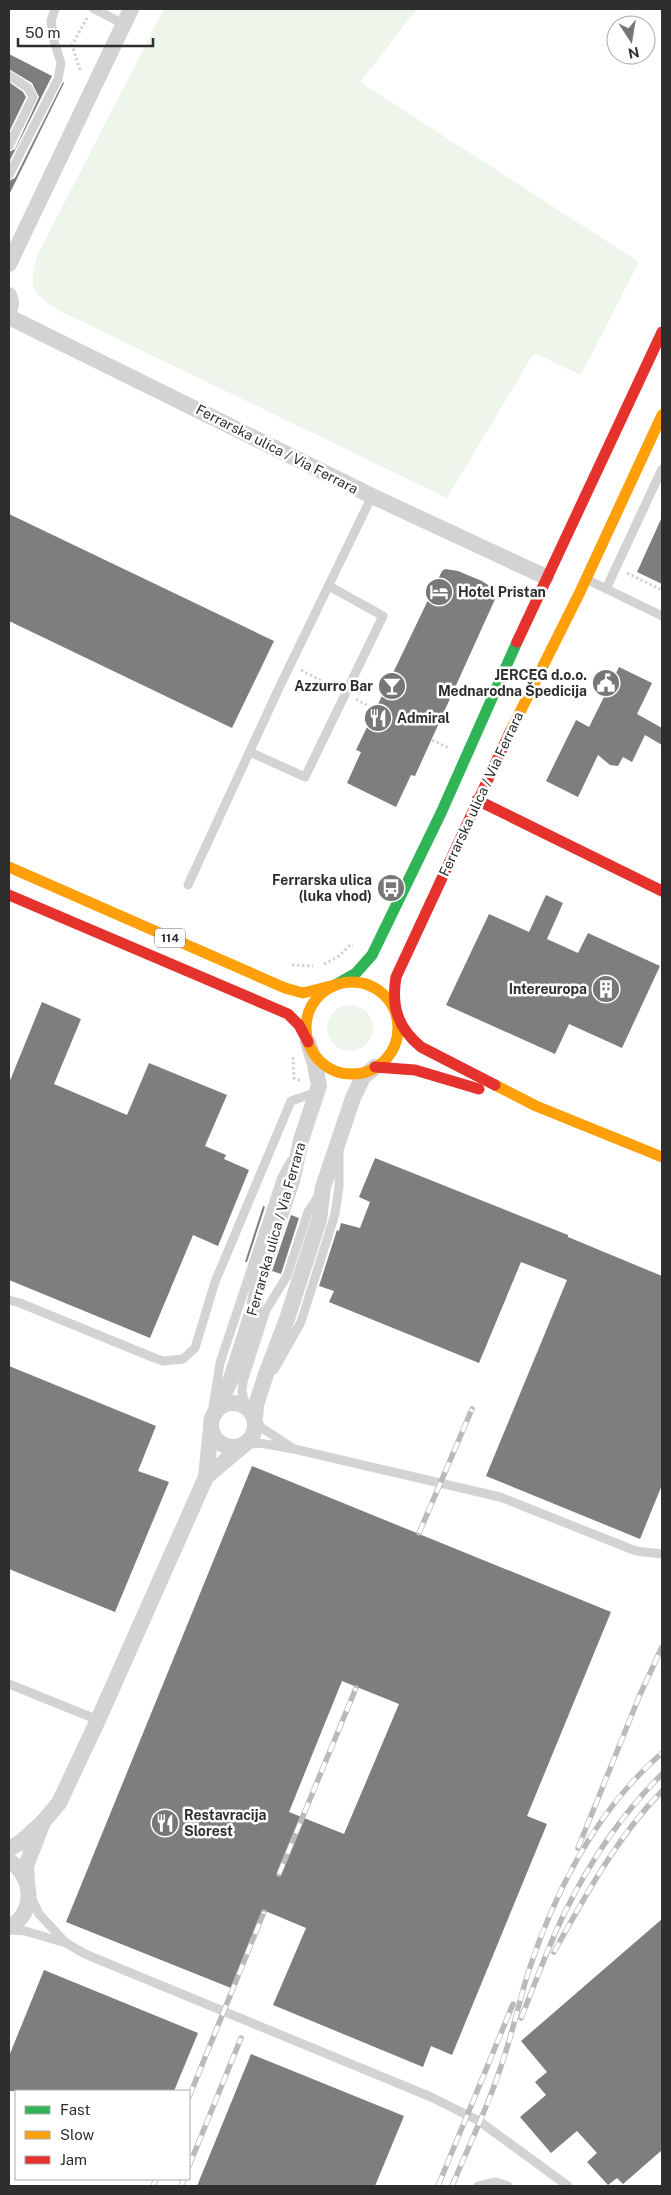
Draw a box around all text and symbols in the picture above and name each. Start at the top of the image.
scale bar [18,15,152,47]
north arrow [606,15,656,65]
text: 50 m [25,24,60,41]
text: N [627,44,641,62]
street label: Ferrarska ulica / Via Ferrara [193,401,361,497]
hotel icon: Hotel Pristan [424,577,454,607]
place label: Hotel Pristan [458,584,546,600]
place label: JERCEG d.o.o. Mednarodna Špedicija [438,667,587,699]
public building icon: JERCEG d.o.o. Mednarodna Špedicija [591,668,621,698]
bar icon: Azzurro Bar [377,671,407,701]
place label: Azzurro Bar [294,678,373,694]
restaurant icon: Admiral [363,703,393,733]
street label: Ferrarska ulica / Via Ferrara [436,709,526,879]
place label: Admiral [397,710,450,726]
place label: Ferrarska ulica (luka vhod) [272,872,372,904]
bus stop icon: Ferrarska ulica (luka vhod) [376,873,406,903]
road number: 114 [155,928,185,948]
building icon: Intereuropa [591,974,621,1004]
place label: Intereuropa [509,981,587,997]
street label: Ferrarska ulica / Via Ferrara [244,1140,308,1318]
place label: Restavracija Slorest [184,1807,267,1839]
restaurant icon: Restavracija Slorest [150,1808,180,1838]
legend [15,2090,190,2180]
text: Fast [60,2101,90,2118]
text: Slow [60,2126,95,2143]
text: Jam [60,2151,87,2168]

